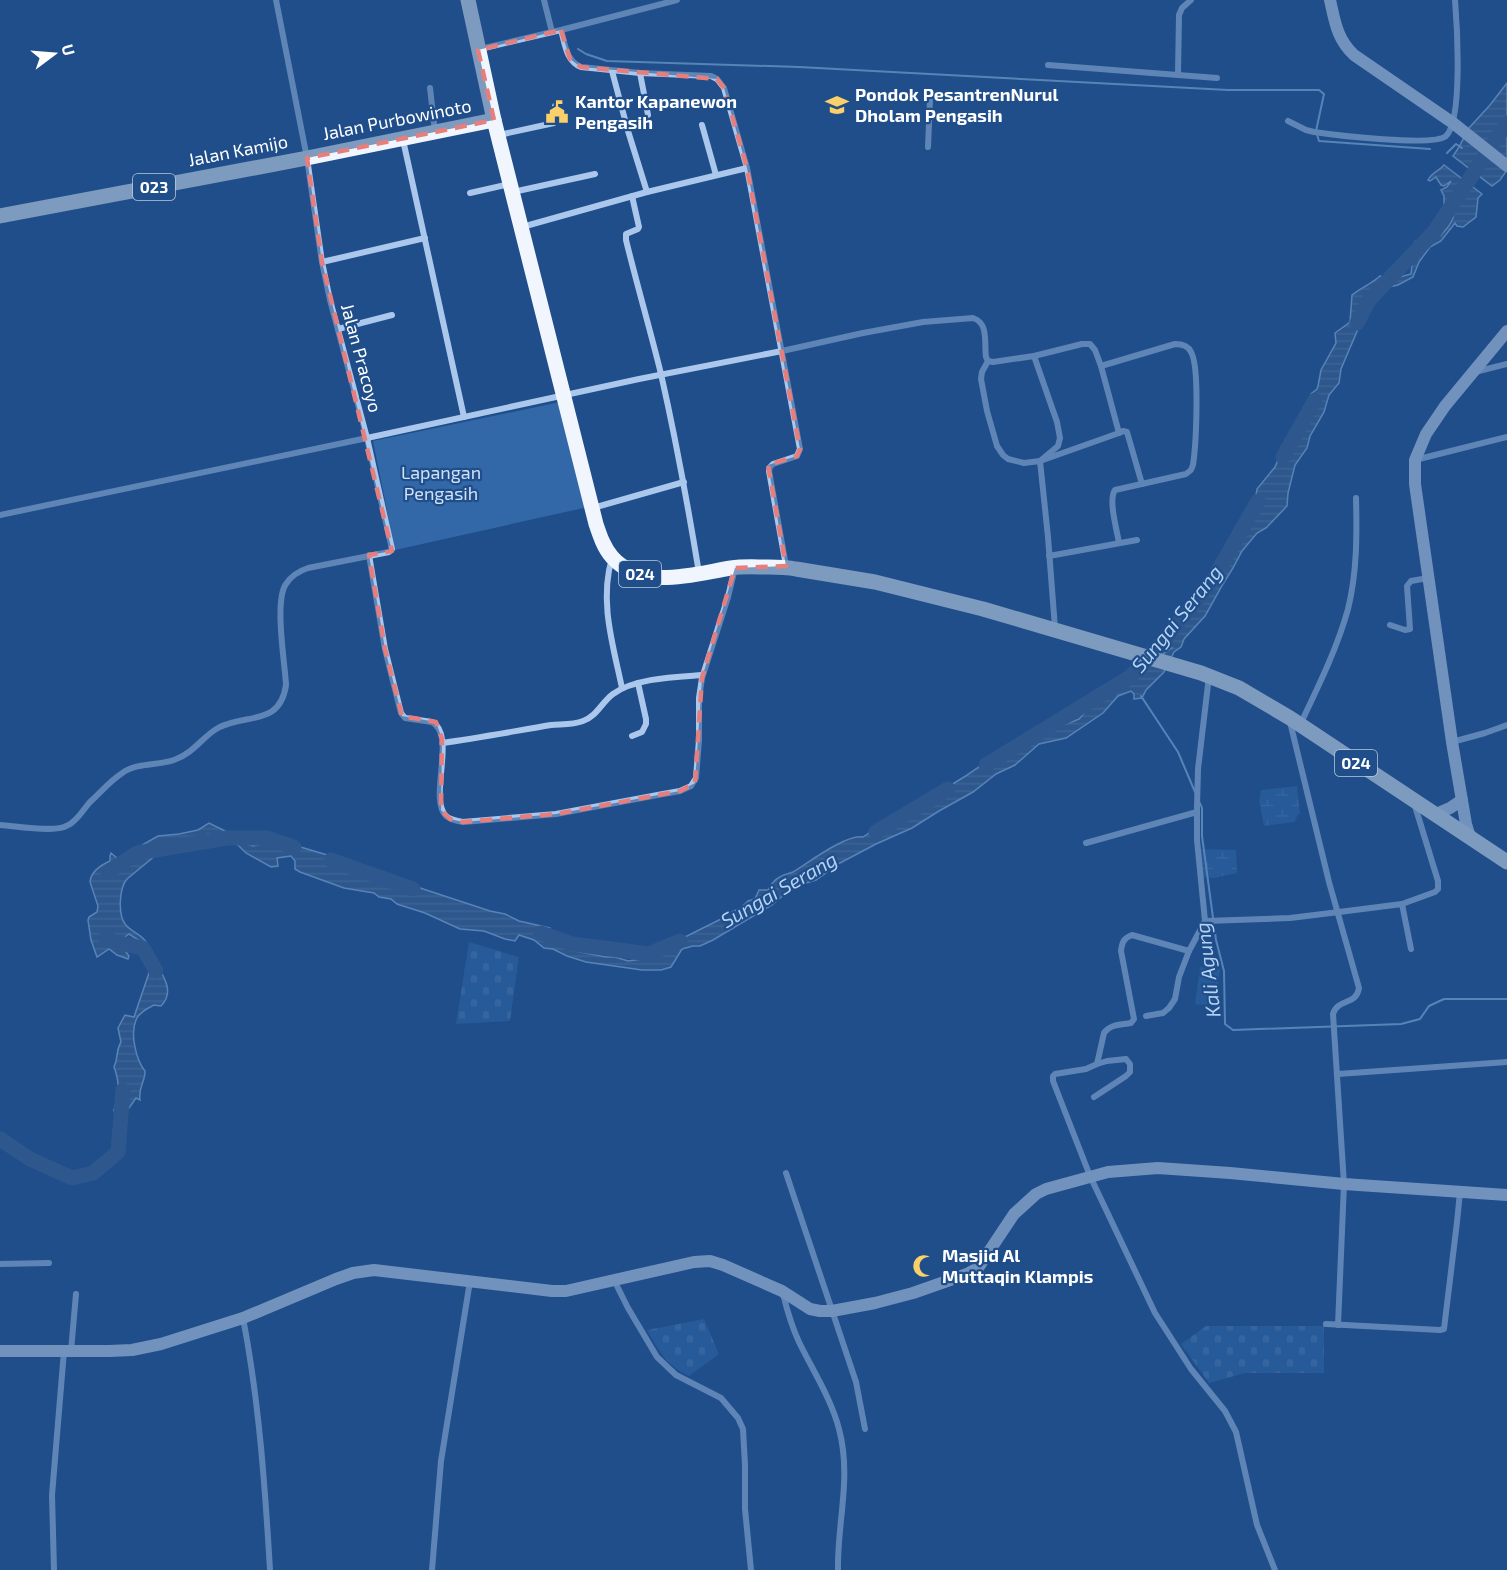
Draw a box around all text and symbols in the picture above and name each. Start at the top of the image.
north arrow [24,24,84,84]
text: U [58,42,80,58]
place label: Pondok PesantrenNurul Dholam Pengasih [855,83,1059,126]
place label: Kantor Kapanewon Pengasih [575,90,737,133]
school or university icon: Pondok PesantrenNurul Dholam Pengasih [824,92,850,118]
street label: Jalan Purbowinoto [320,94,473,144]
public building icon: Kantor Kapanewon Pengasih [544,99,570,125]
street label: Jalan Kamijo [186,130,290,170]
road number: 023 [133,174,175,200]
street label: Jalan Pracoyo [337,301,387,415]
park label: Lapangan Pengasih [401,461,481,504]
water label: Sungai Serang [1126,560,1227,677]
road number: 024 [619,561,661,587]
road number: 024 [1335,750,1377,776]
water label: Sungai Serang [716,846,841,932]
water label: Kali Agung [1189,921,1225,1019]
place label: Masjid Al Muttaqin Klampis [942,1244,1093,1287]
mosque icon: Masjid Al Muttaqin Klampis [911,1253,937,1279]

